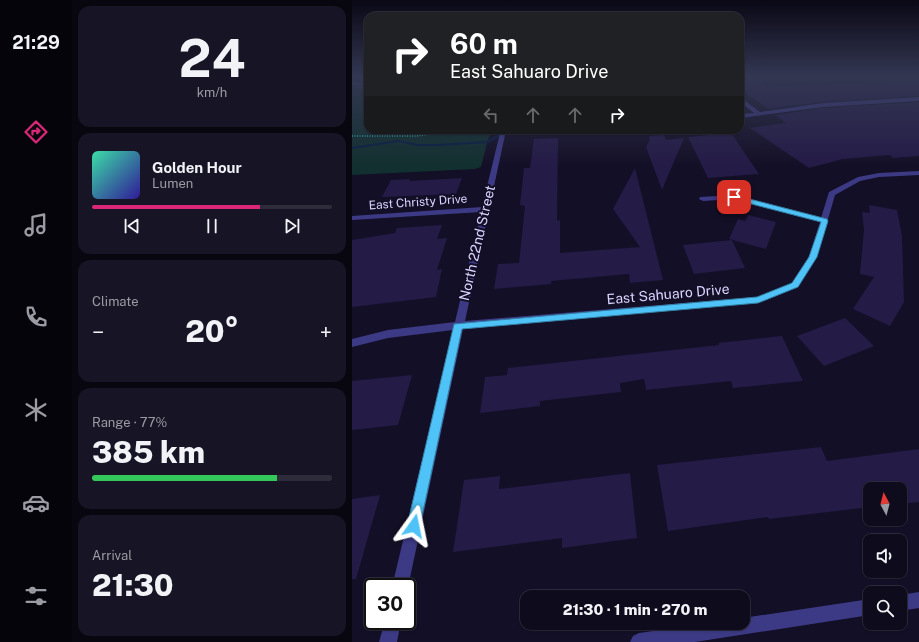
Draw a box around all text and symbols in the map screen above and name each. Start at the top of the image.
text: 60 m [450,27,518,60]
text: 24 [178,28,246,89]
icon: right [384,28,436,80]
text: 21:29 [12,32,60,53]
text: East Sahuaro Drive [450,61,608,82]
text: km/h [197,85,227,100]
icon: left [480,104,502,126]
icon: ahead [522,104,544,126]
icon: ahead [564,104,586,126]
icon: right [606,104,628,126]
icon: directions [22,118,50,146]
text: Golden Hour [152,159,242,176]
text: Lumen [152,176,193,191]
pin [717,180,751,214]
street label: North 22nd Street [456,184,498,302]
icon: arrive [723,186,745,208]
street label: East Christy Drive [368,192,468,212]
icon: music [22,211,50,239]
icon: previous [121,215,143,237]
icon: pause [201,215,223,237]
icon: next [281,215,303,237]
street label: East Sahuaro Drive [606,281,730,307]
text: Climate [92,294,139,309]
icon: phone [22,303,50,331]
text: 20° [185,313,239,349]
text: − [92,319,104,345]
text: + [320,319,332,345]
icon: climate [22,396,50,424]
text: Range · 77% [92,415,167,430]
text: 385 km [92,434,205,470]
north arrow [863,482,907,526]
map controls [863,482,907,630]
icon: car [22,489,50,517]
position arrow [393,505,435,547]
button: sound [863,534,907,578]
text: Arrival [92,548,132,563]
text: 21:30 [92,567,174,603]
speed limit sign: 30 [364,578,416,630]
icon: filters [22,582,50,610]
button: search [863,586,907,630]
text: 21:30 · 1 min · 270 m [563,601,707,618]

